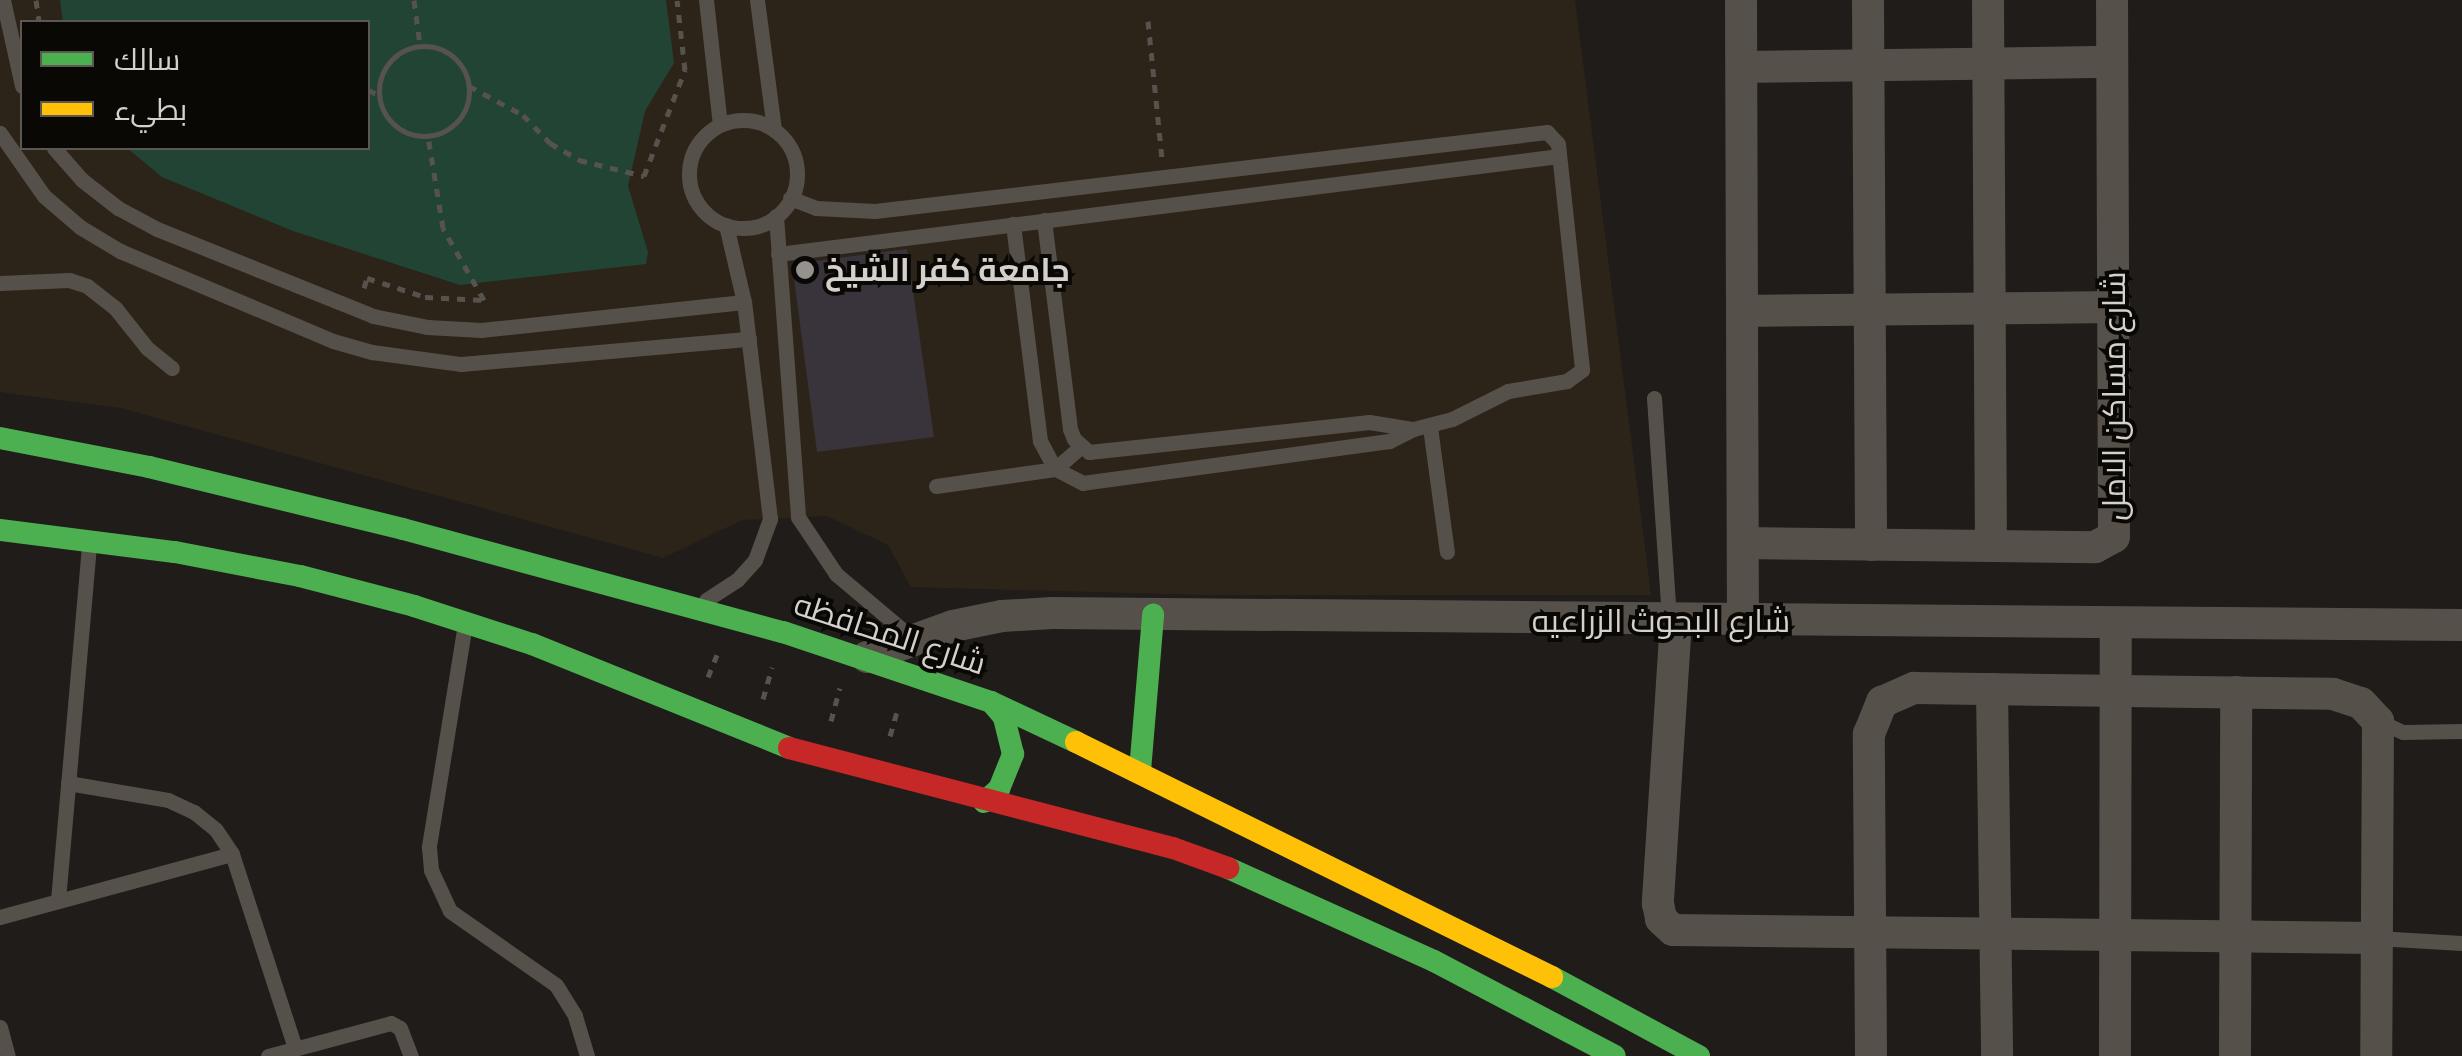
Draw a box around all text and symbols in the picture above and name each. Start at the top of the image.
legend [20,20,370,150]
text: سالك [114,41,180,77]
text: بطيء [114,91,187,127]
place label: جامعة كفر الشيخ [825,251,1070,289]
marker: جامعة كفر الشيخ [794,259,816,281]
street label: شارع مساكن الامل [2095,271,2133,521]
street label: شارع المحافظه [789,585,991,683]
street label: شارع البحوث الزراعيه [1532,602,1790,640]

